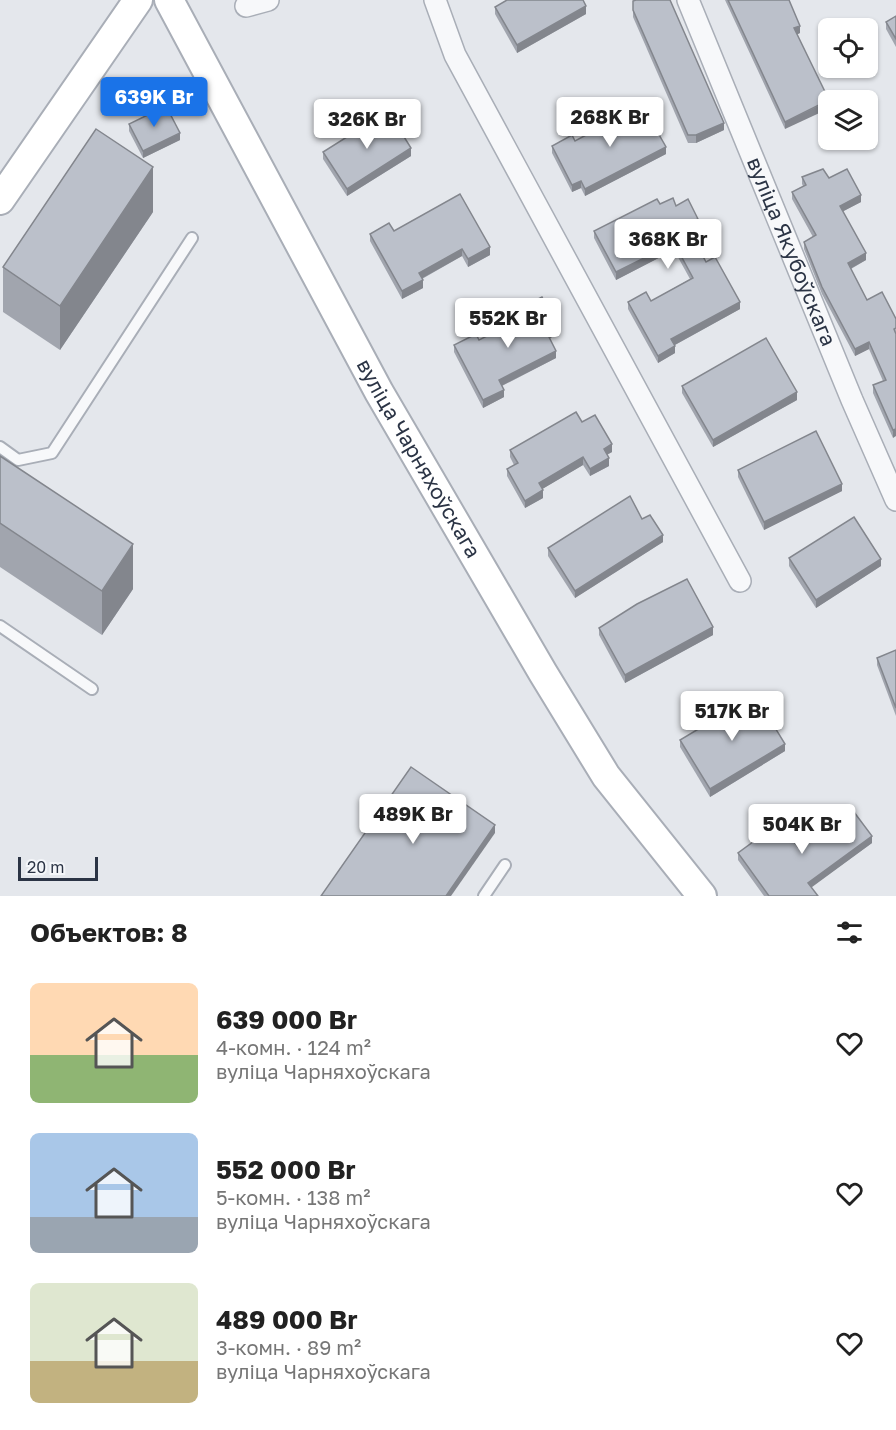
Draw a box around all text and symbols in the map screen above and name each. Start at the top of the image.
map controls [818,18,878,150]
button: locate [818,18,878,78]
pin: 639K Br [99,77,209,128]
text: 639K Br [115,84,194,108]
button: layers [818,90,878,150]
pin: 268K Br [555,97,665,148]
pin: 326K Br [312,99,422,150]
text: 268K Br [570,104,650,128]
text: 326K Br [328,106,406,130]
street label: вуліца Якубоўскага [742,153,842,350]
pin: 368K Br [613,219,723,270]
text: 368K Br [628,226,708,250]
pin: 552K Br [453,298,563,349]
text: 552K Br [469,305,547,329]
street label: вуліца Чарняхоўскага [352,354,487,562]
pin: 517K Br [677,691,787,742]
text: 517K Br [695,698,769,722]
pin: 489K Br [358,794,468,845]
text: 489K Br [373,801,453,825]
pin: 504K Br [747,804,857,855]
text: 504K Br [762,811,842,835]
scale bar [18,854,98,882]
text: 20 m [27,857,64,877]
icon: filters [833,916,866,949]
text: Объектов: 8 [30,917,188,948]
text: 639 000 Br [216,1004,357,1035]
icon: home [78,1007,150,1079]
icon: heart [833,1027,866,1060]
text: 4-комн. · 124 m² [216,1035,371,1059]
text: вуліца Чарняхоўскага [216,1059,431,1083]
text: 552 000 Br [216,1154,356,1185]
icon: home [78,1157,150,1229]
icon: heart [833,1177,866,1210]
text: 5-комн. · 138 m² [216,1185,370,1209]
text: вуліца Чарняхоўскага [216,1209,431,1233]
text: 489 000 Br [216,1304,358,1335]
icon: home [78,1307,150,1379]
icon: heart [833,1327,866,1360]
text: 3-комн. · 89 m² [216,1335,361,1359]
text: вуліца Чарняхоўскага [216,1359,431,1383]

